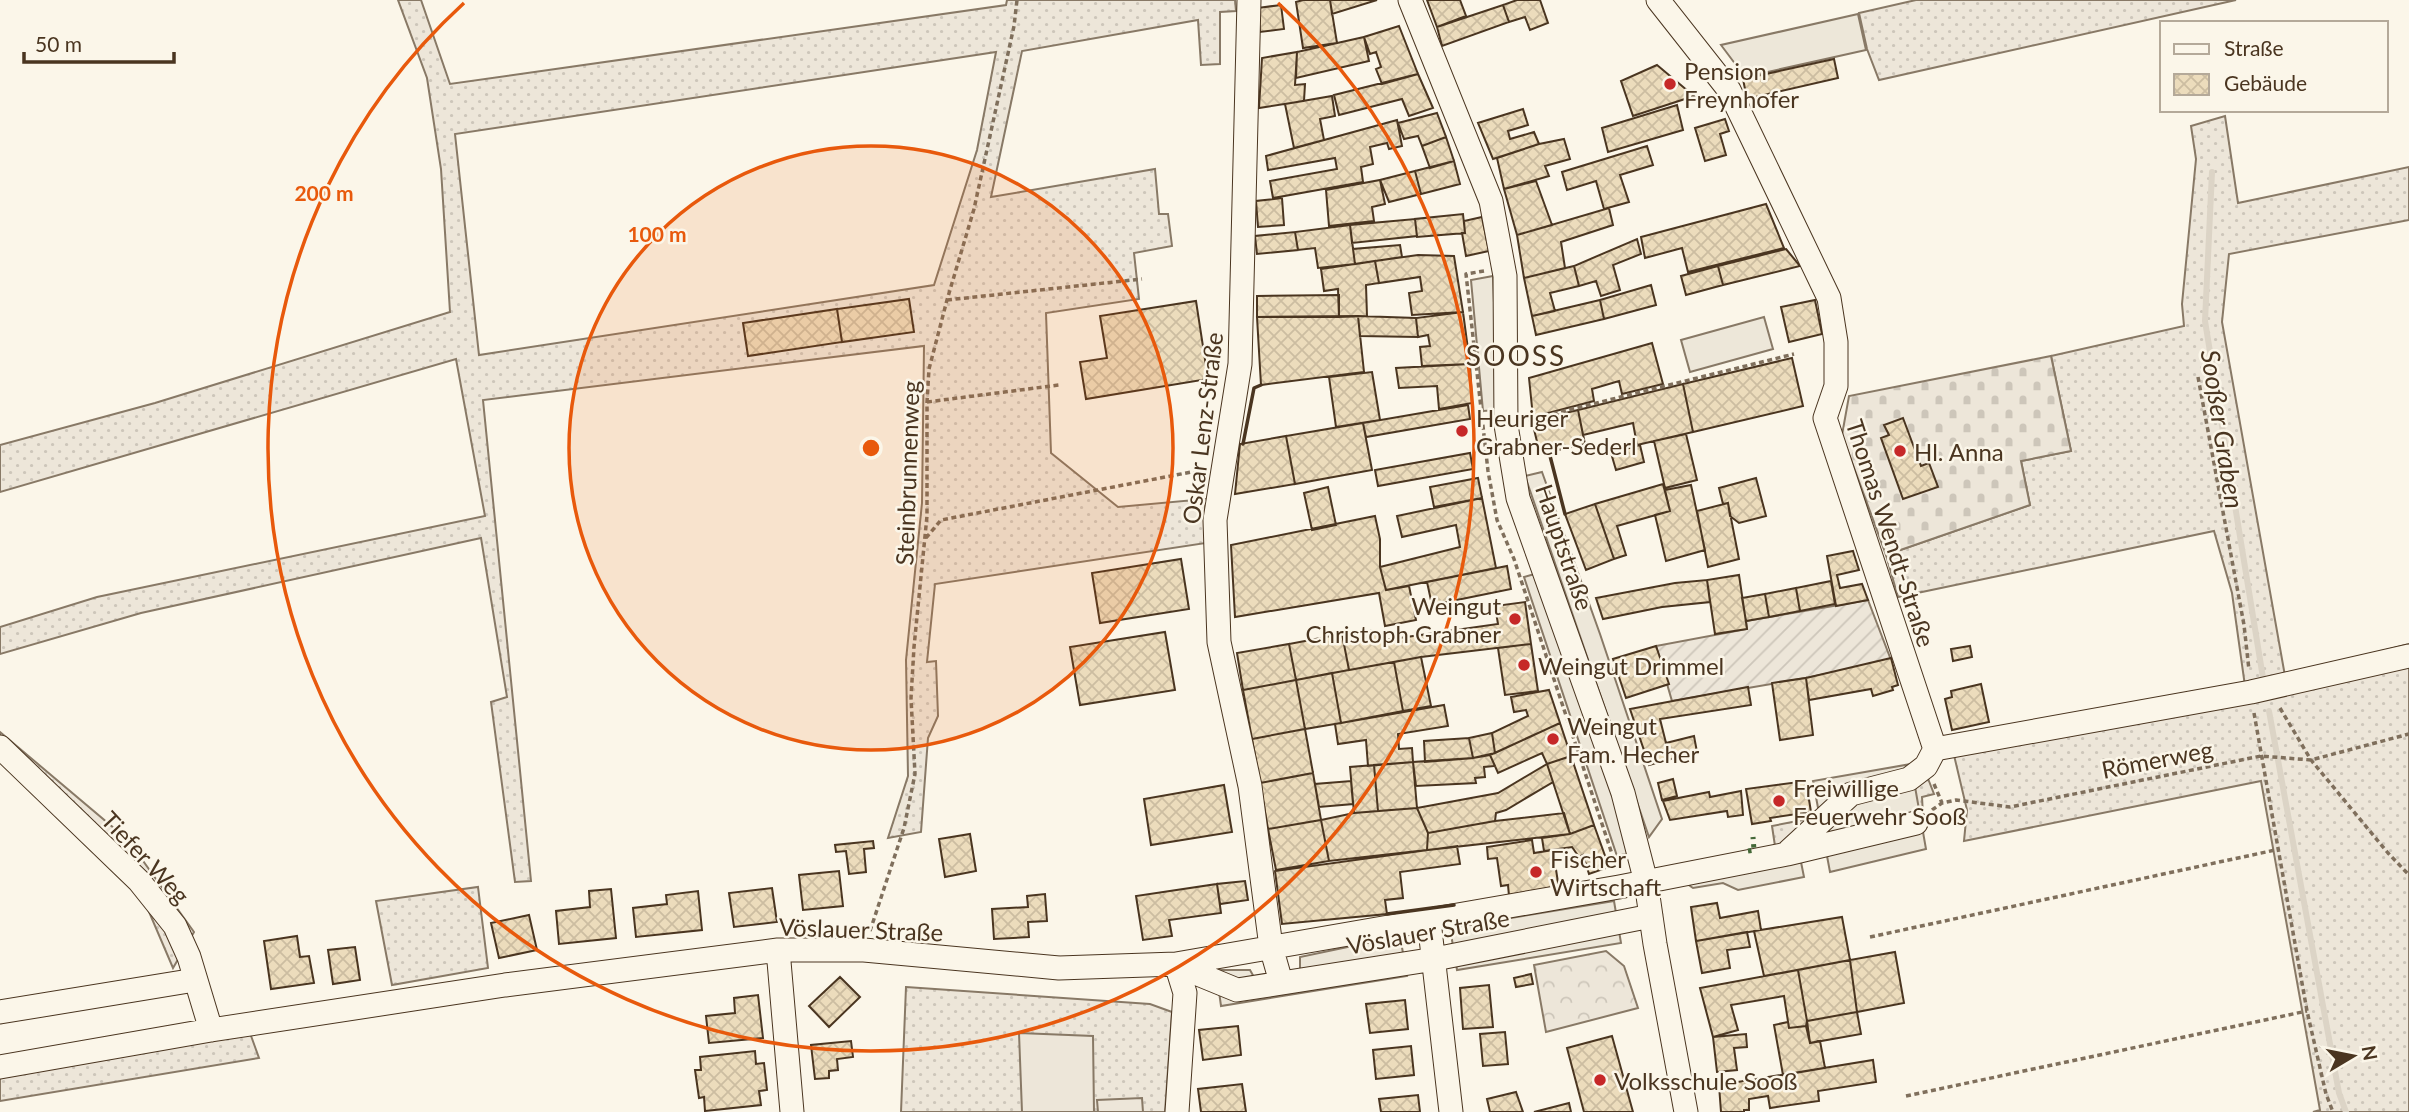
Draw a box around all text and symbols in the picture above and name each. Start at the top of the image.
scale bar [24,21,175,65]
legend [2160,21,2388,112]
text: 50 m [35,31,82,56]
text: Straße [2224,35,2284,60]
place label: Pension Freynhofer [1684,56,1799,113]
text: Gebäude [2224,70,2307,95]
marker: Pension Freynhofer [1662,76,1678,92]
text: 200 m [294,180,354,205]
text: 100 m [627,221,687,246]
street label: Oskar Lenz-Straße [1176,330,1228,526]
district label: SOOSS [1466,338,1566,372]
water label: Sooßer Graben [2195,347,2251,511]
street label: Steinbrunnenweg [889,380,925,566]
place label: Heuriger Grabner-Sederl [1476,403,1637,460]
street label: Thomas Wendt-Straße [1841,416,1941,650]
marker: Heuriger Grabner-Sederl [1454,423,1470,439]
centre of rings [859,436,883,460]
place label: Hl. Anna [1914,437,2004,466]
marker: Hl. Anna [1892,443,1908,459]
street label: Hauptstraße [1530,480,1600,614]
place label: Weingut Christoph Grabner [1305,591,1501,648]
marker: Weingut Christoph Grabner [1507,611,1523,627]
place label: Weingut Drimmel [1538,651,1724,680]
marker: Weingut Drimmel [1516,657,1532,673]
place label: Weingut Fam. Hecher [1567,711,1699,768]
marker: Weingut Fam. Hecher [1545,731,1561,747]
street label: Römerweg [2099,734,2215,784]
place label: Freiwillige Feuerwehr Sooß [1793,773,1966,830]
marker: Freiwillige Feuerwehr Sooß [1771,793,1787,809]
street label: Tiefer Weg [96,805,196,909]
place label: Fischer Wirtschaft [1550,844,1662,901]
marker: Fischer Wirtschaft [1528,864,1544,880]
street label: Vöslauer Straße [1344,902,1512,960]
street label: Vöslauer Straße [778,912,944,946]
north arrow [2318,1021,2388,1091]
text: N [2358,1044,2383,1062]
place label: Volksschule Sooß [1614,1066,1798,1095]
marker: Volksschule Sooß [1592,1072,1608,1088]

